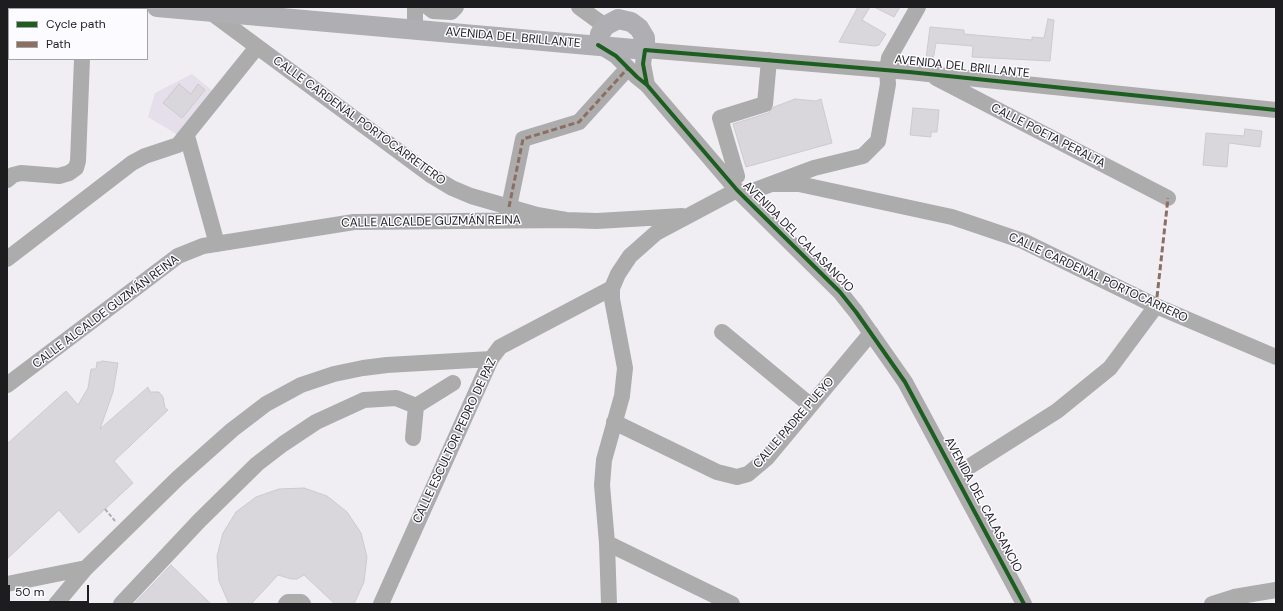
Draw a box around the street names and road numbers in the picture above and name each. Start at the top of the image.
street label: AVENIDA DEL BRILLANTE [445,25,581,51]
street label: AVENIDA DEL BRILLANTE [894,53,1030,81]
street label: CALLE CARDENAL PORTOCARRETERO [270,54,448,188]
street label: CALLE POETA PERALTA [988,101,1108,171]
street label: AVENIDA DEL CALASANCIO [740,179,856,295]
street label: CALLE ALCALDE GUZMÁN REINA [341,213,521,231]
street label: CALLE CARDENAL PORTOCARRERO [1006,230,1190,326]
street label: CALLE ALCALDE GUZMÁN REINA [30,252,182,372]
street label: CALLE ESCULTOR PEDRO DE PAZ [410,356,500,526]
street label: CALLE PADRE PUEYO [751,375,837,471]
street label: AVENIDA DEL CALASANCIO [941,435,1025,575]

